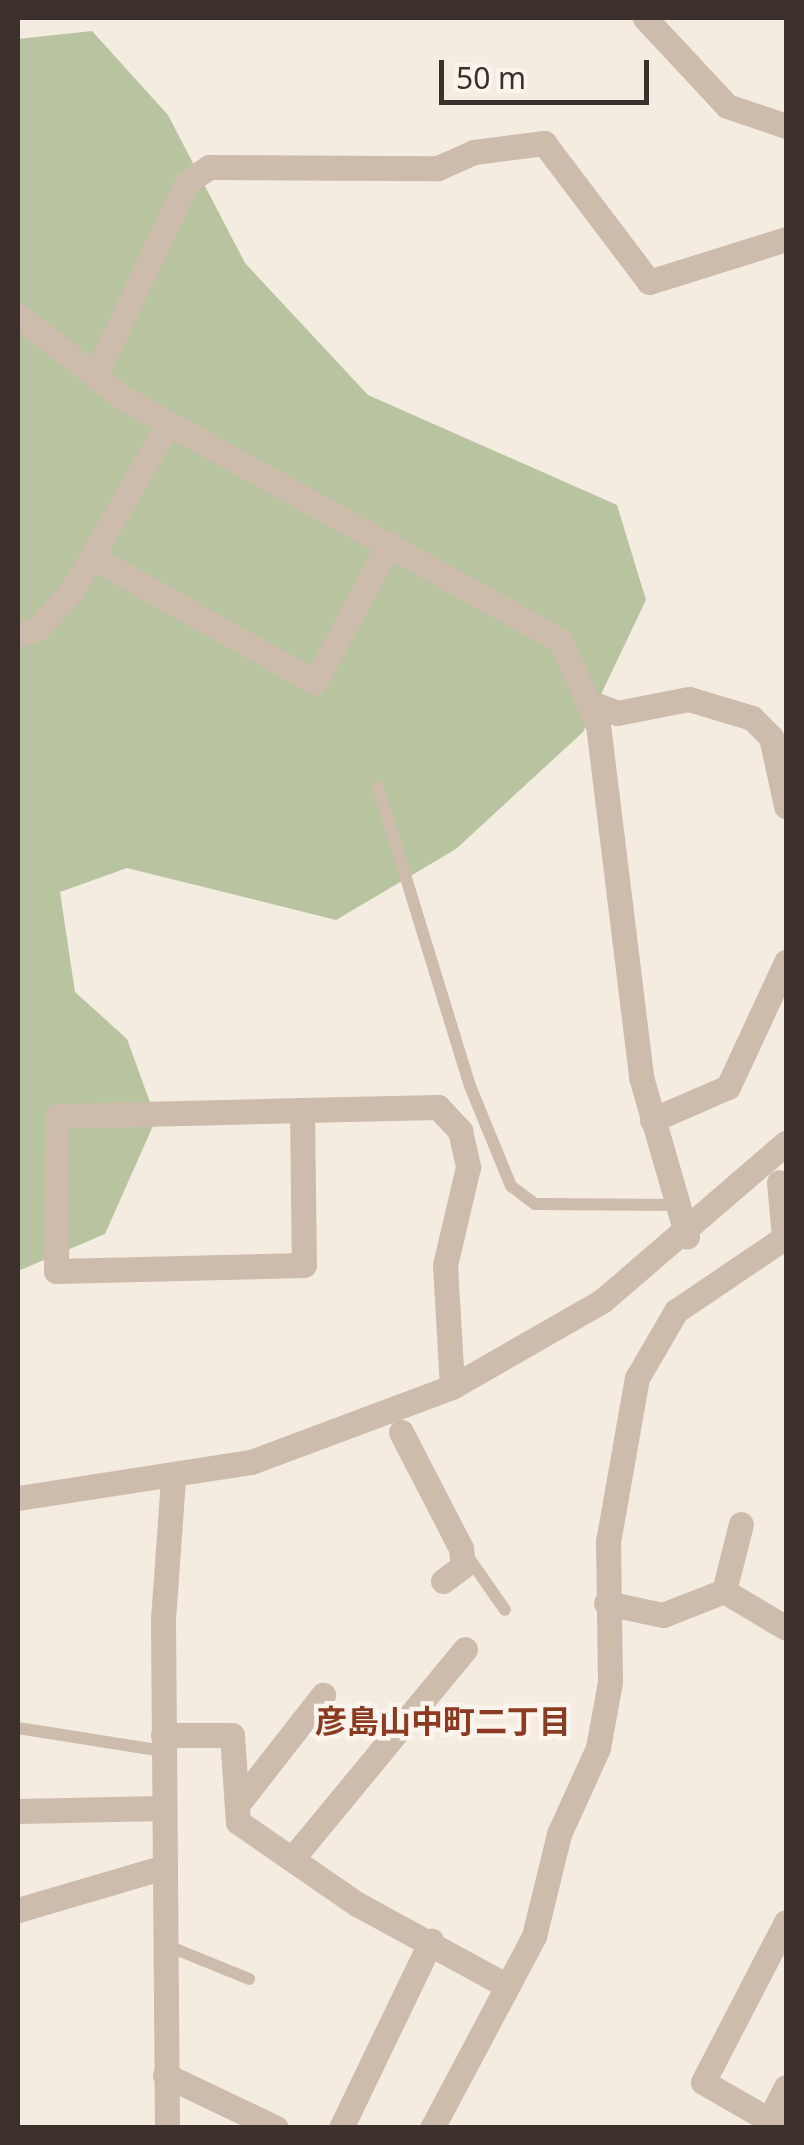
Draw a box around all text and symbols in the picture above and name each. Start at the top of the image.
scale bar [444,40,654,102]
text: 50 m [456,57,526,98]
district label: 彦島山中町二丁目 [315,1702,571,1740]

